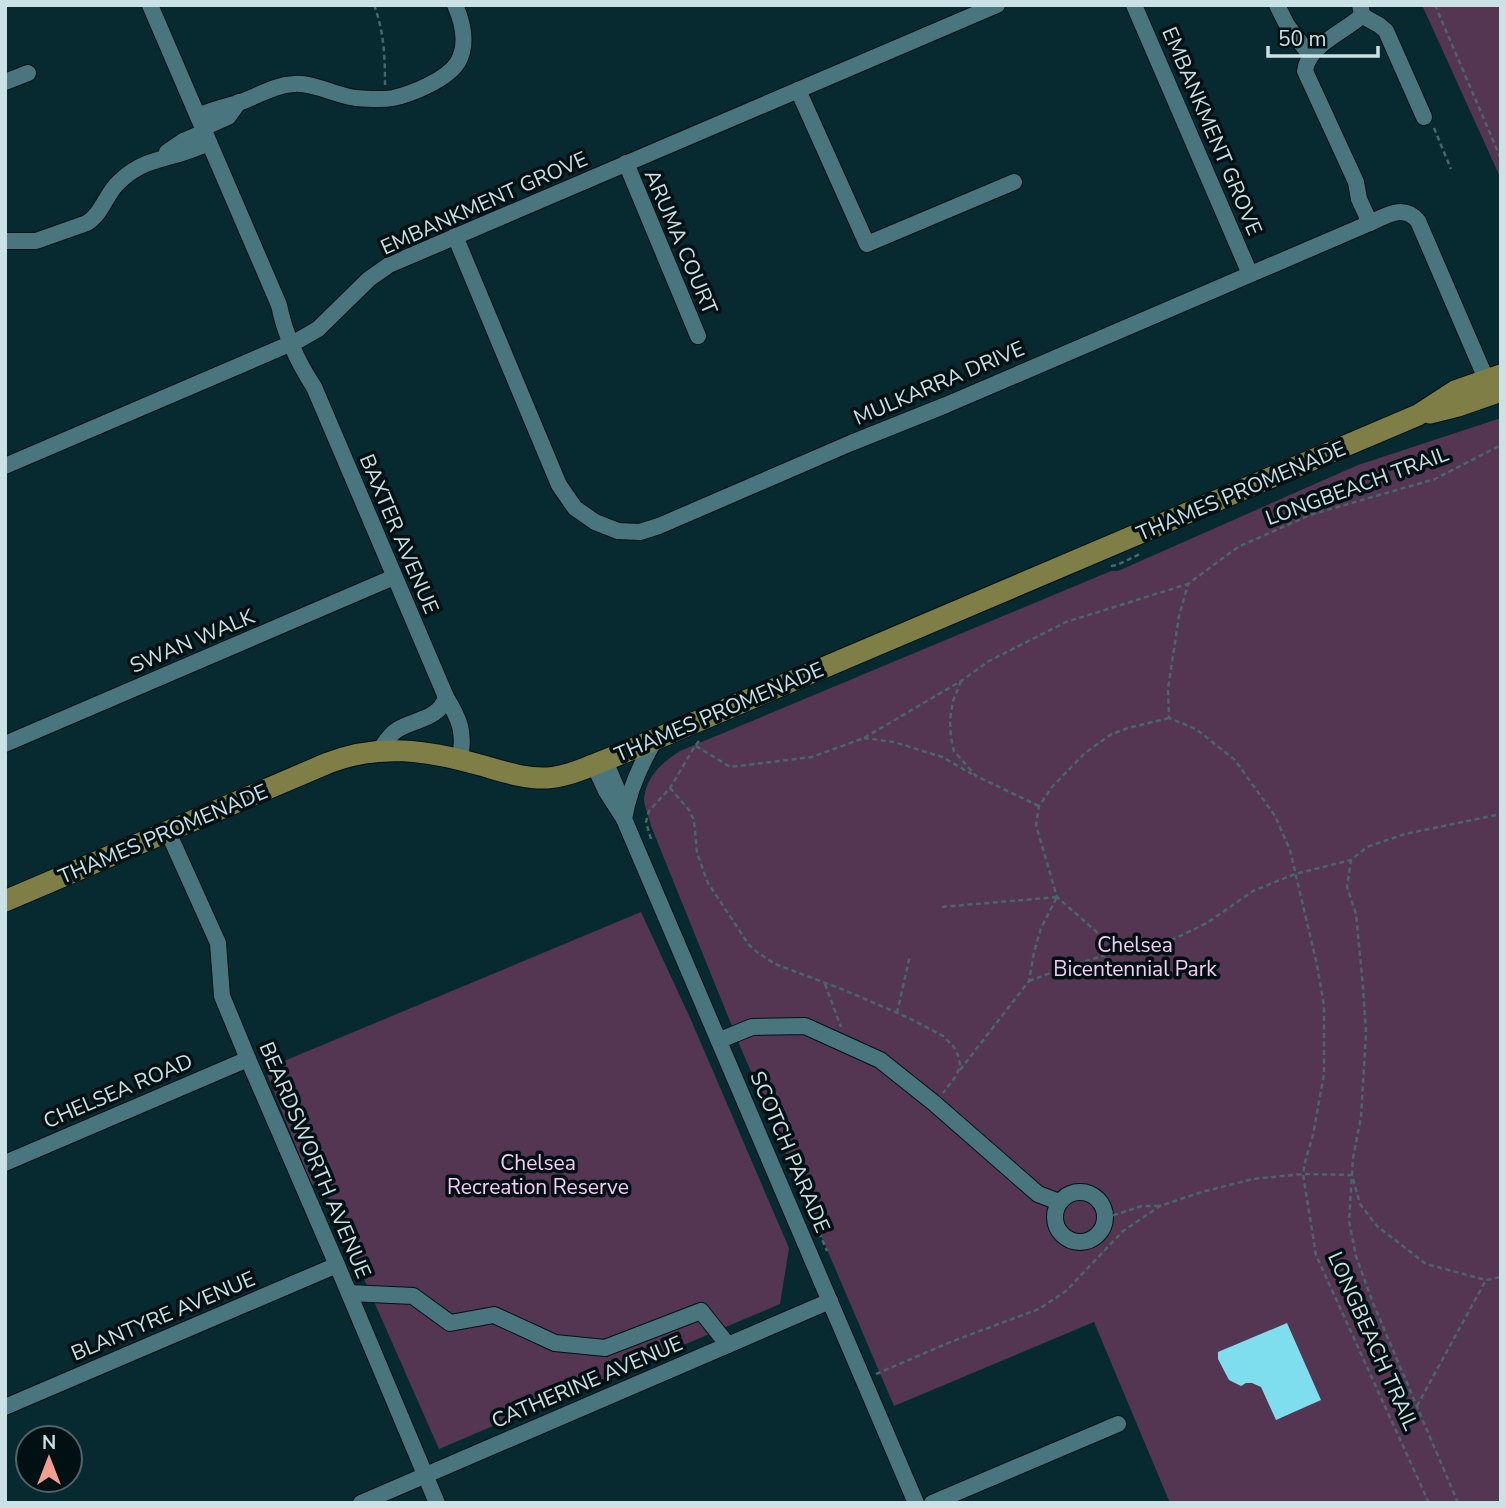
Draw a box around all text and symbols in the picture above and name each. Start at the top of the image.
scale bar [1268,14,1378,58]
street label: EMBANKMENT GROVE [1155,23,1269,239]
text: 50 m [1278,25,1327,53]
street label: EMBANKMENT GROVE [376,145,592,261]
street label: ARUMA COURT [638,165,724,319]
street label: MULKARRA DRIVE [849,334,1029,432]
street label: THAMES PROMENADE [1132,434,1350,548]
street label: LONGBEACH TRAIL [1262,440,1453,532]
street label: BAXTER AVENUE [353,450,445,618]
street label: SWAN WALK [125,602,259,680]
street label: THAMES PROMENADE [610,655,828,769]
street label: THAMES PROMENADE [54,777,272,891]
park label: Chelsea Bicentennial Park [1053,931,1217,983]
street label: BEARDSWORTH AVENUE [252,1038,378,1282]
street label: CHELSEA ROAD [39,1047,197,1135]
street label: SCOTCH PARADE [743,1067,837,1237]
park label: Chelsea Recreation Reserve [447,1149,629,1201]
street label: LONGBEACH TRAIL [1321,1247,1425,1435]
street label: BLANTYRE AVENUE [67,1265,259,1367]
street label: CATHERINE AVENUE [487,1329,687,1435]
north arrow [14,1424,84,1494]
text: N [42,1430,56,1456]

